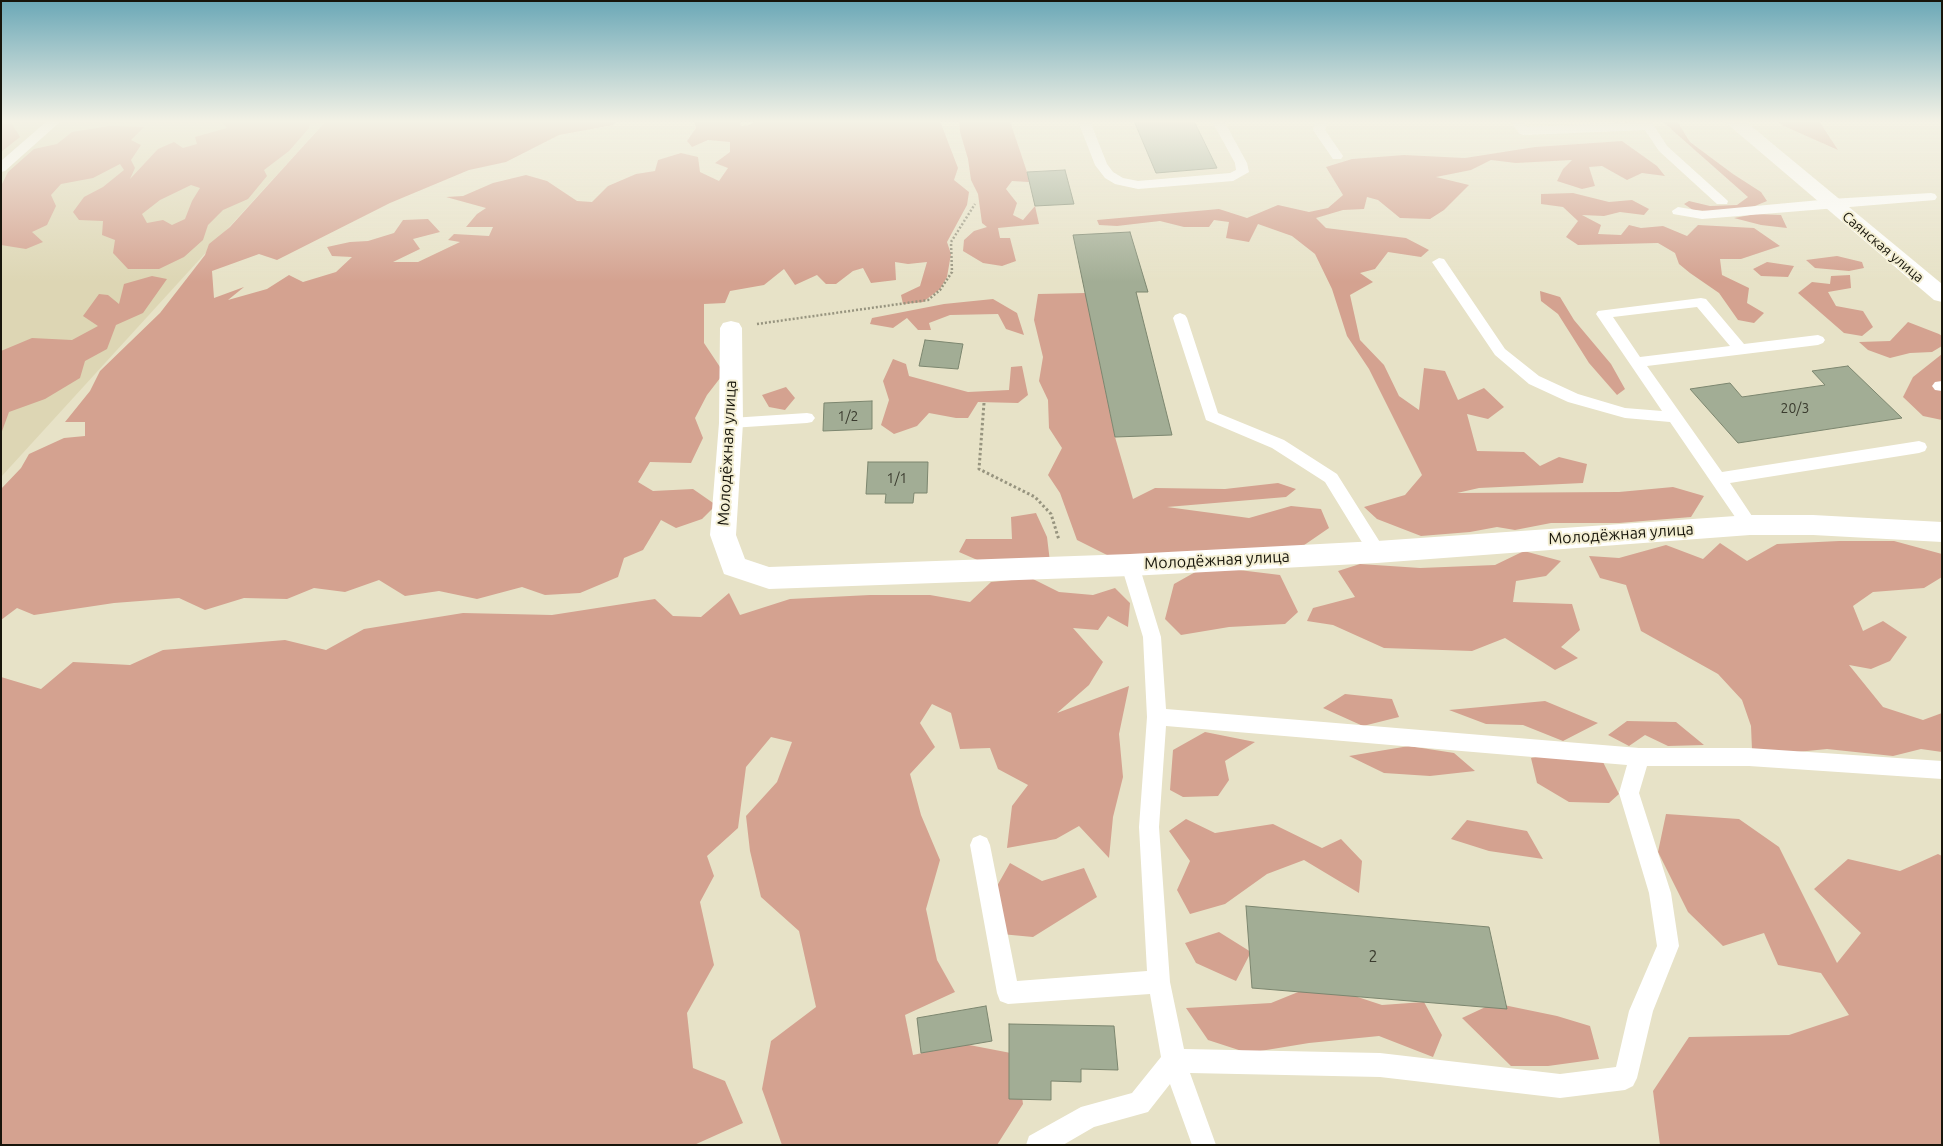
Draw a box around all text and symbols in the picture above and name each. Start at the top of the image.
street label: Саянская улица [1839,208,1927,286]
street label: Молодёжная улица [714,380,740,526]
house number: 20/3 [1781,400,1809,416]
house number: 1/2 [838,408,858,424]
house number: 1/1 [887,470,907,486]
street label: Молодёжная улица [1548,519,1694,549]
street label: Молодёжная улица [1144,547,1290,573]
house number: 2 [1368,947,1378,967]

